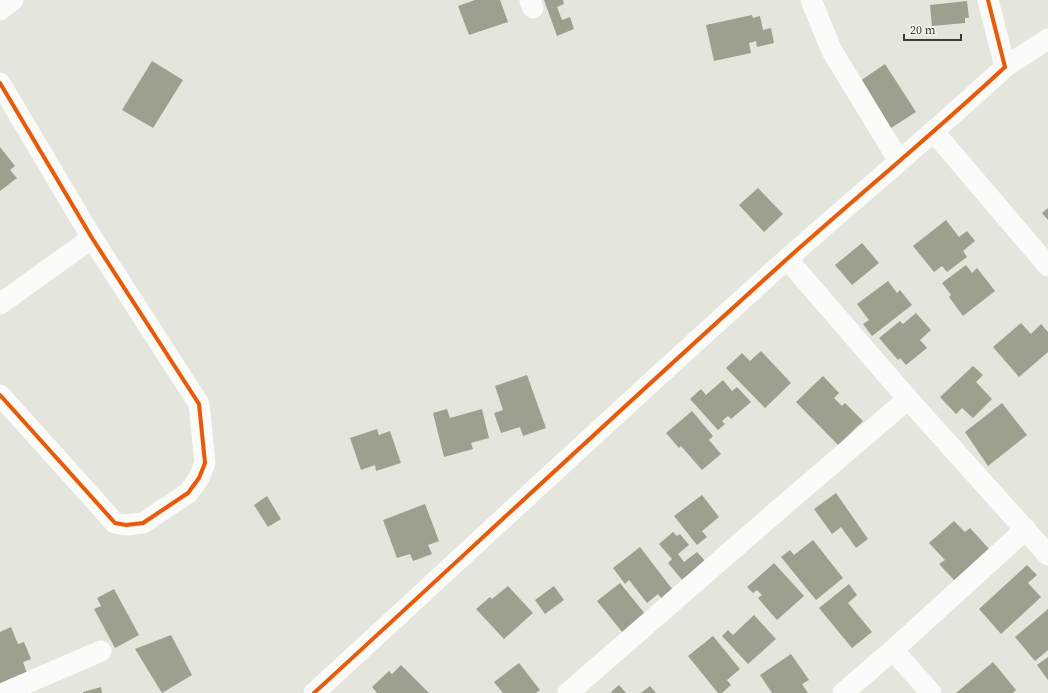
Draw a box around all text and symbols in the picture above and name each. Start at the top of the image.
scale bar [904,16,961,42]
text: 20 m [910,22,936,38]

